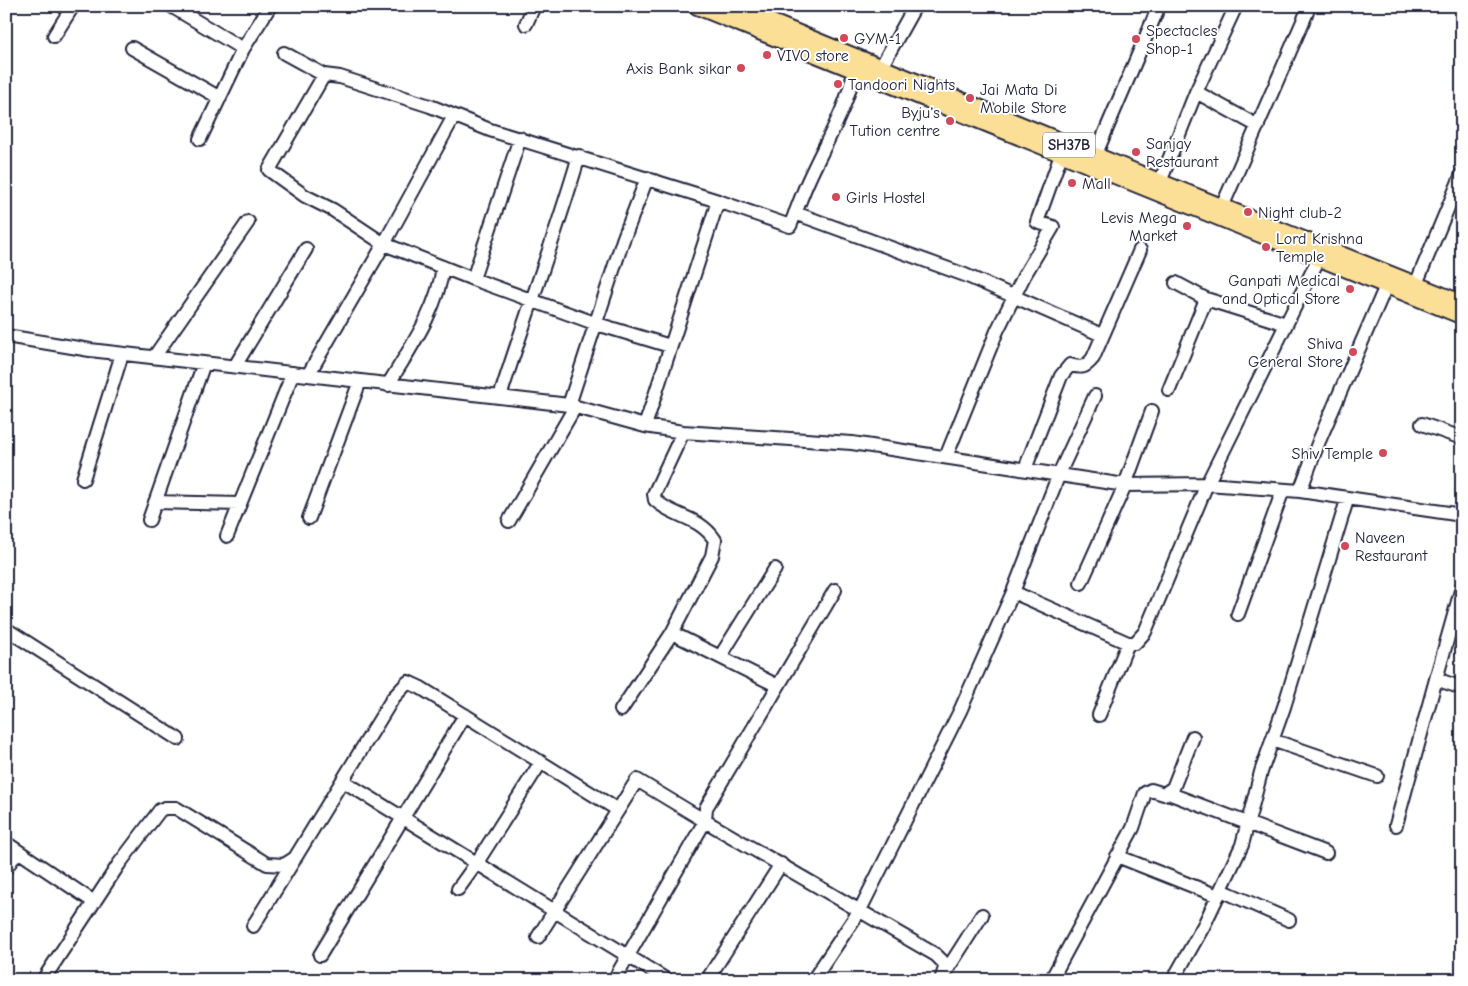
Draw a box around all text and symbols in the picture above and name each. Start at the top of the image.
place label: Spectacles Shop-1 [1146,22,1218,58]
place label: GYM-1 [854,30,901,48]
marker: GYM-1 [838,32,850,44]
marker: Spectacles Shop-1 [1130,33,1142,45]
place label: VIVO store [777,47,849,65]
marker: VIVO store [761,49,773,61]
place label: Axis Bank sikar [626,60,732,78]
marker: Axis Bank sikar [735,62,747,74]
place label: Tandoori Nights [848,76,955,94]
marker: Tandoori Nights [832,78,844,90]
place label: Jai Mata Di Mobile Store [980,81,1066,117]
marker: Jai Mata Di Mobile Store [964,92,976,104]
place label: Byju's Tution centre [849,104,940,140]
marker: Byju's Tution centre [944,115,956,127]
road number: SH37B [1043,132,1095,158]
place label: Sanjay Restaurant [1146,135,1219,171]
marker: Sanjay Restaurant [1130,146,1142,158]
place label: Mall [1082,175,1111,193]
marker: Mall [1066,177,1078,189]
place label: Girls Hostel [846,189,925,207]
marker: Girls Hostel [830,191,842,203]
place label: Night club-2 [1258,204,1342,222]
marker: Night club-2 [1242,206,1254,218]
place label: Levis Mega Market [1101,209,1177,245]
marker: Levis Mega Market [1181,220,1193,232]
place label: Lord Krishna Temple [1276,230,1363,266]
marker: Lord Krishna Temple [1260,241,1272,253]
place label: Ganpati Medical and Optical Store [1222,272,1340,308]
marker: Ganpati Medical and Optical Store [1344,283,1356,295]
place label: Shiva General Store [1248,335,1343,371]
marker: Shiva General Store [1347,346,1359,358]
place label: Shiv Temple [1292,445,1373,463]
marker: Shiv Temple [1377,447,1389,459]
place label: Naveen Restaurant [1355,529,1428,565]
marker: Naveen Restaurant [1339,540,1351,552]

